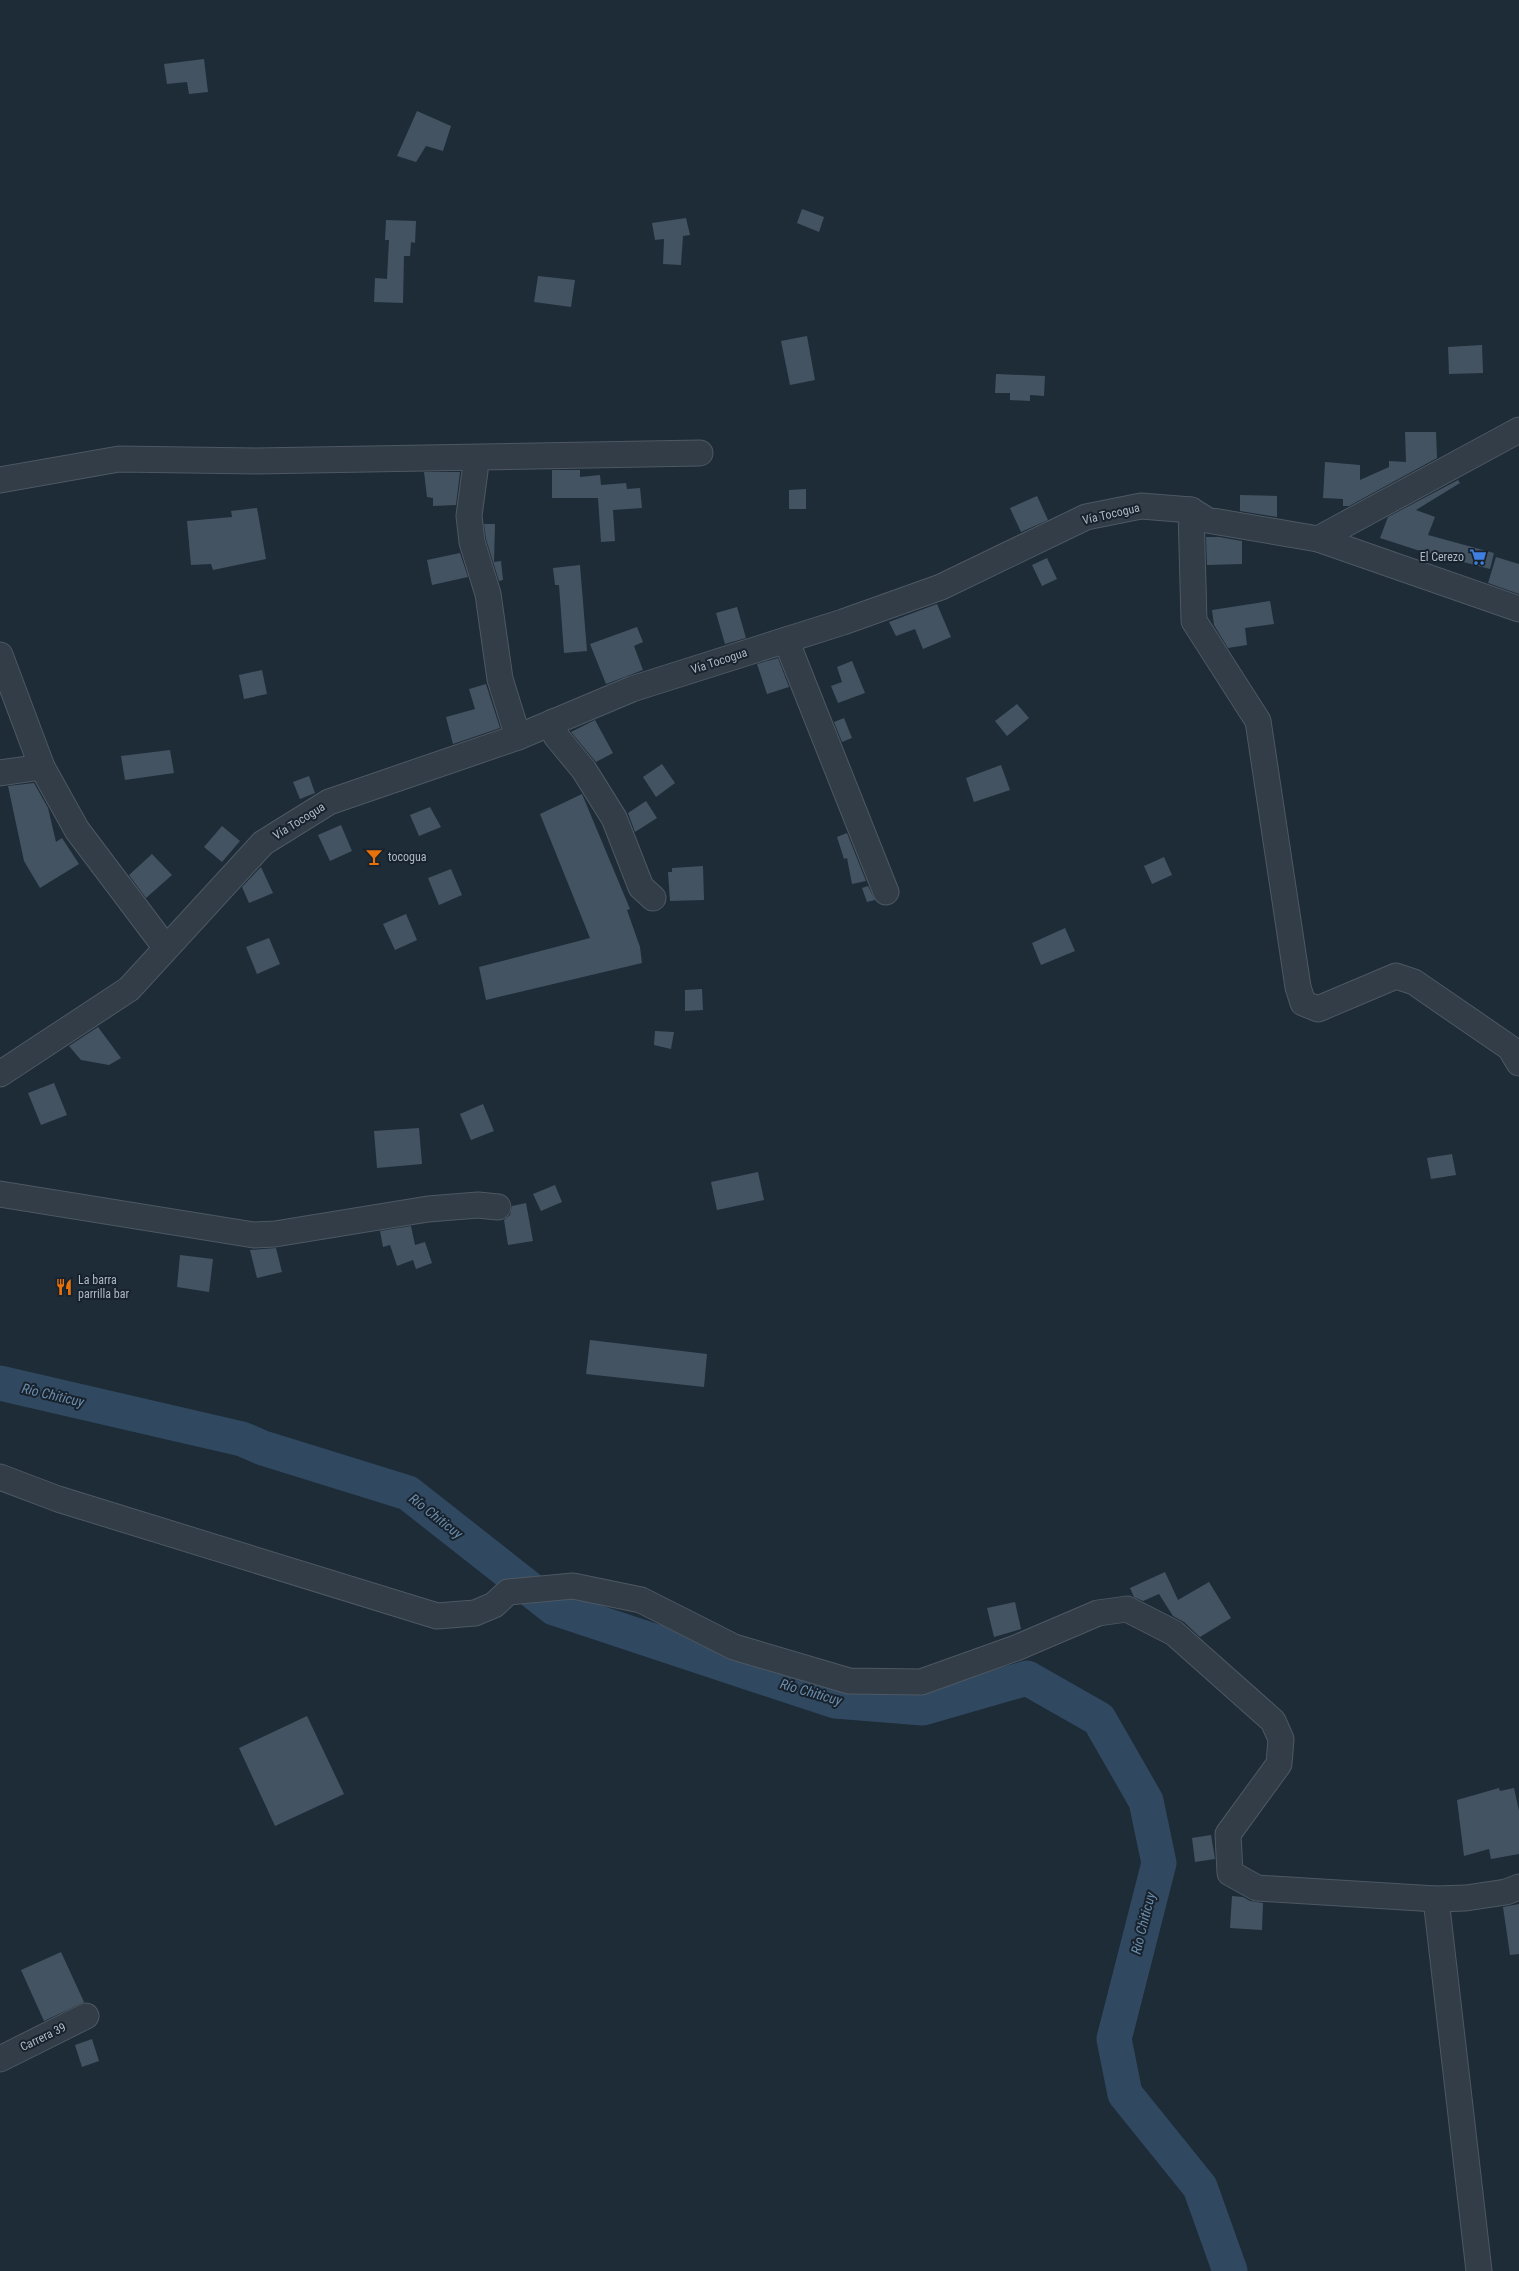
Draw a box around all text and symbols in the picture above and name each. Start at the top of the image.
street label: Vía Tocogua [1081,501,1141,527]
supermarket icon: El Cerezo [1468,547,1488,567]
place label: El Cerezo [1420,550,1464,564]
street label: Vía Tocogua [689,645,749,677]
street label: Vía Tocogua [270,799,328,842]
bar icon: tocogua [364,847,384,867]
place label: tocogua [388,850,427,864]
place label: La barra parrilla bar [78,1273,129,1301]
restaurant icon: La barra parrilla bar [54,1277,74,1297]
water label: Río Chiticuy [20,1380,86,1410]
water label: Río Chiticuy [406,1490,466,1542]
water label: Río Chiticuy [778,1676,844,1709]
water label: Río Chiticuy [1128,1890,1159,1956]
street label: Carrera 39 [18,2020,68,2054]

